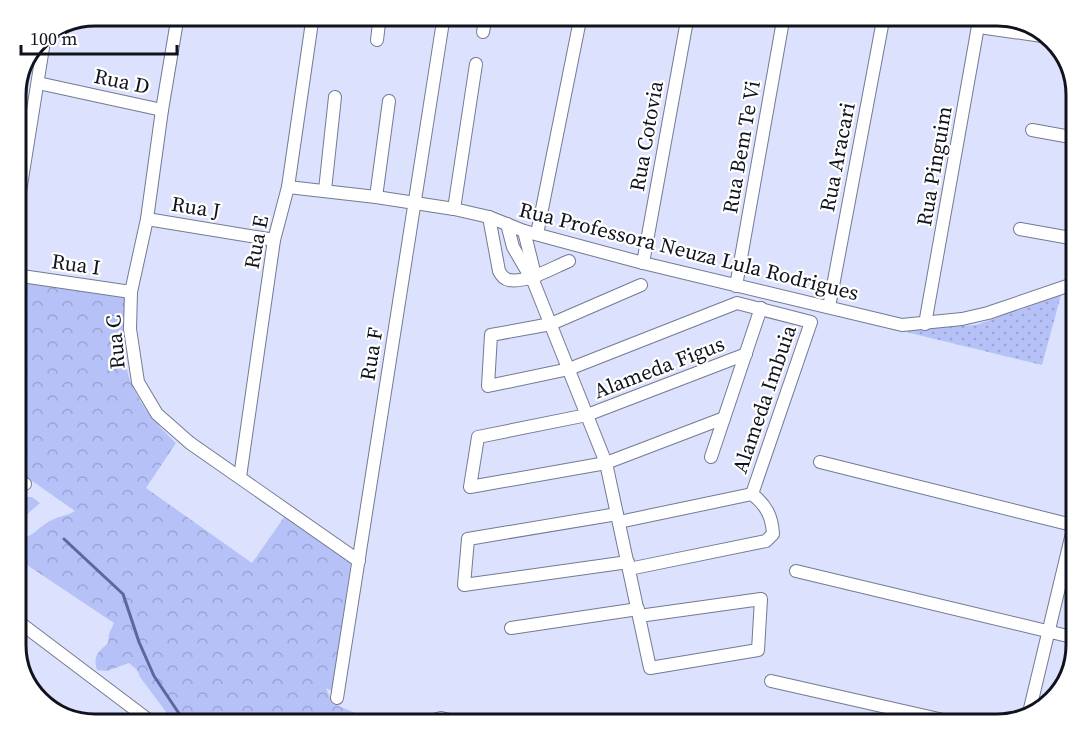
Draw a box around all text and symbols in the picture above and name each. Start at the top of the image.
scale bar [21,18,177,56]
text: 100 m [30,26,77,51]
street label: Rua D [92,61,152,101]
street label: Rua Cotovia [622,78,670,194]
street label: Rua Bem Te Vi [715,78,767,216]
street label: Rua Aracari [812,100,862,214]
street label: Rua Pinguim [909,104,959,228]
street label: Rua J [169,189,223,225]
street label: Rua Professora Neuza Lula Rodrigues [516,195,862,307]
street label: Rua E [237,213,275,271]
street label: Rua I [50,246,102,282]
street label: Rua C [98,314,132,370]
street label: Alameda Imbuia [725,321,803,477]
street label: Rua F [352,325,390,383]
street label: Alameda Figus [589,329,729,405]

